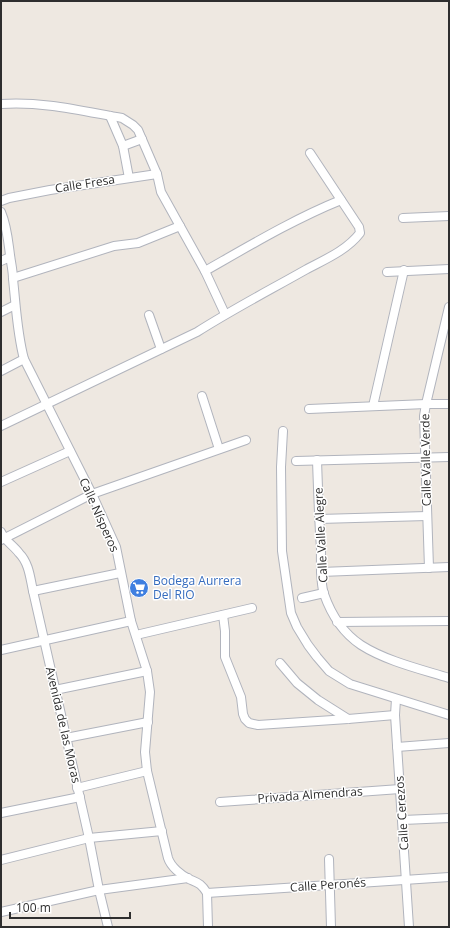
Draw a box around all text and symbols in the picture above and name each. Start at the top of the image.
street label: Calle Fresa [54,170,116,197]
street label: Calle Valle Verde [416,413,435,507]
street label: Calle Nísperos [75,475,124,555]
street label: Calle Valle Alegre [310,487,331,583]
place label: Bodega Aurrera Del RIO [153,572,241,603]
supermarket icon: Bodega Aurrera Del RIO [128,577,150,599]
street label: Avenida de las Moras [42,665,85,785]
street label: Calle Cerezos [390,775,413,851]
street label: Privada Almendras [257,782,363,807]
street label: Calle Peronés [289,873,367,896]
scale bar [10,894,130,920]
text: 100 m [16,899,51,916]

